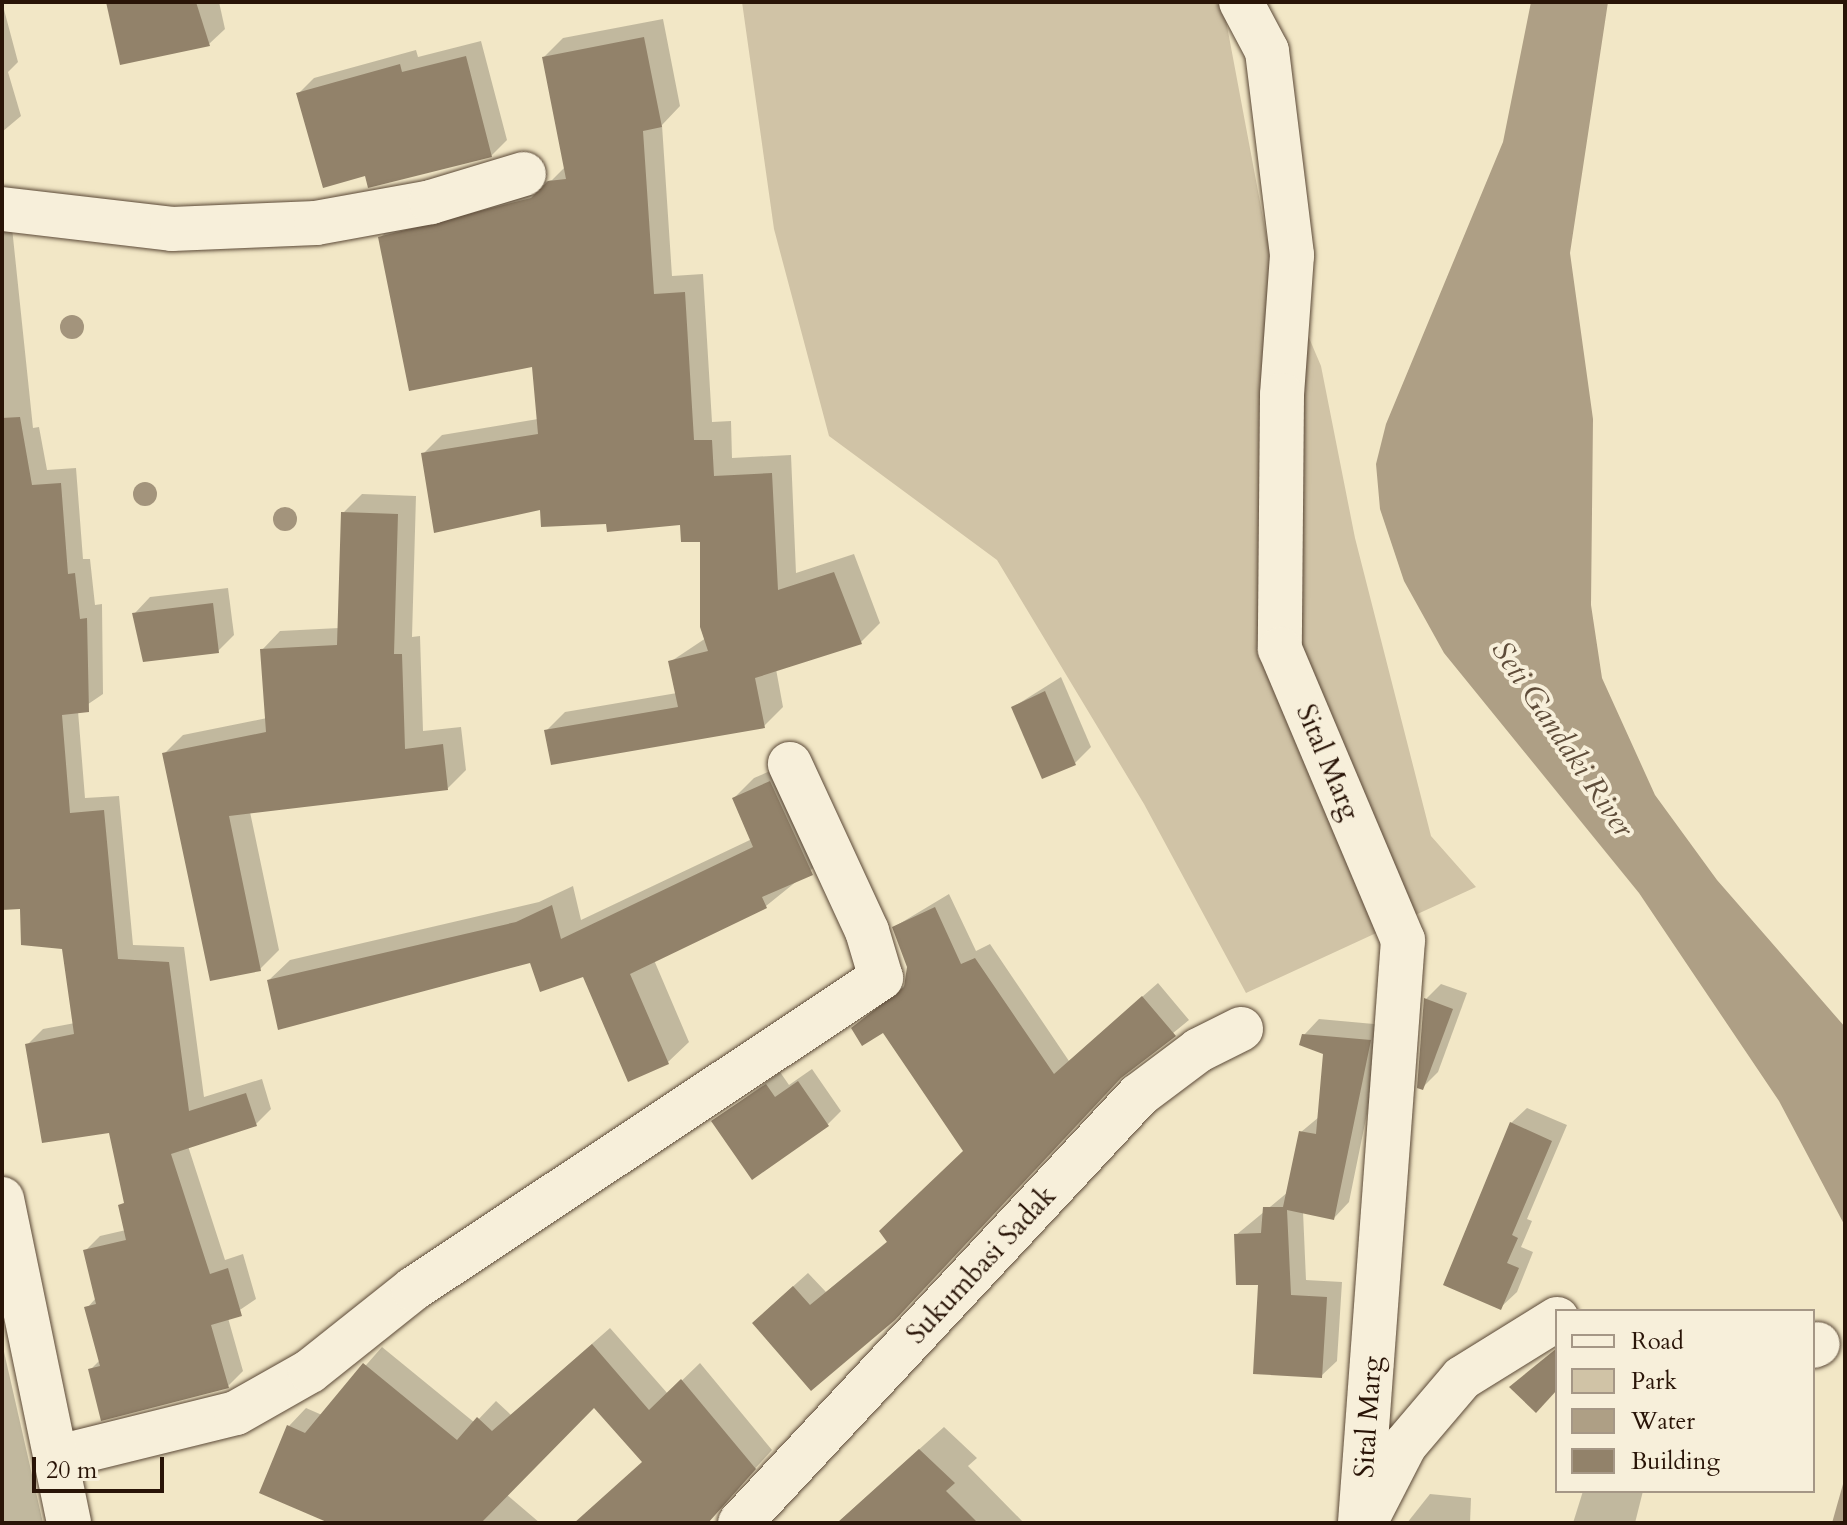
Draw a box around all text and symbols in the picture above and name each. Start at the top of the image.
water label: Seti Gandaki River [1483,634,1641,844]
street label: Sital Marg [1289,699,1367,825]
street label: Sukumbasi Sadak [899,1179,1063,1351]
legend [1555,1309,1815,1493]
text: Road [1631,1325,1684,1358]
street label: Sital Marg [1347,1355,1389,1479]
text: Park [1631,1365,1677,1398]
text: Water [1631,1405,1695,1438]
scale bar [36,1441,168,1491]
text: Building [1631,1445,1720,1478]
text: 20 m [46,1454,97,1487]

